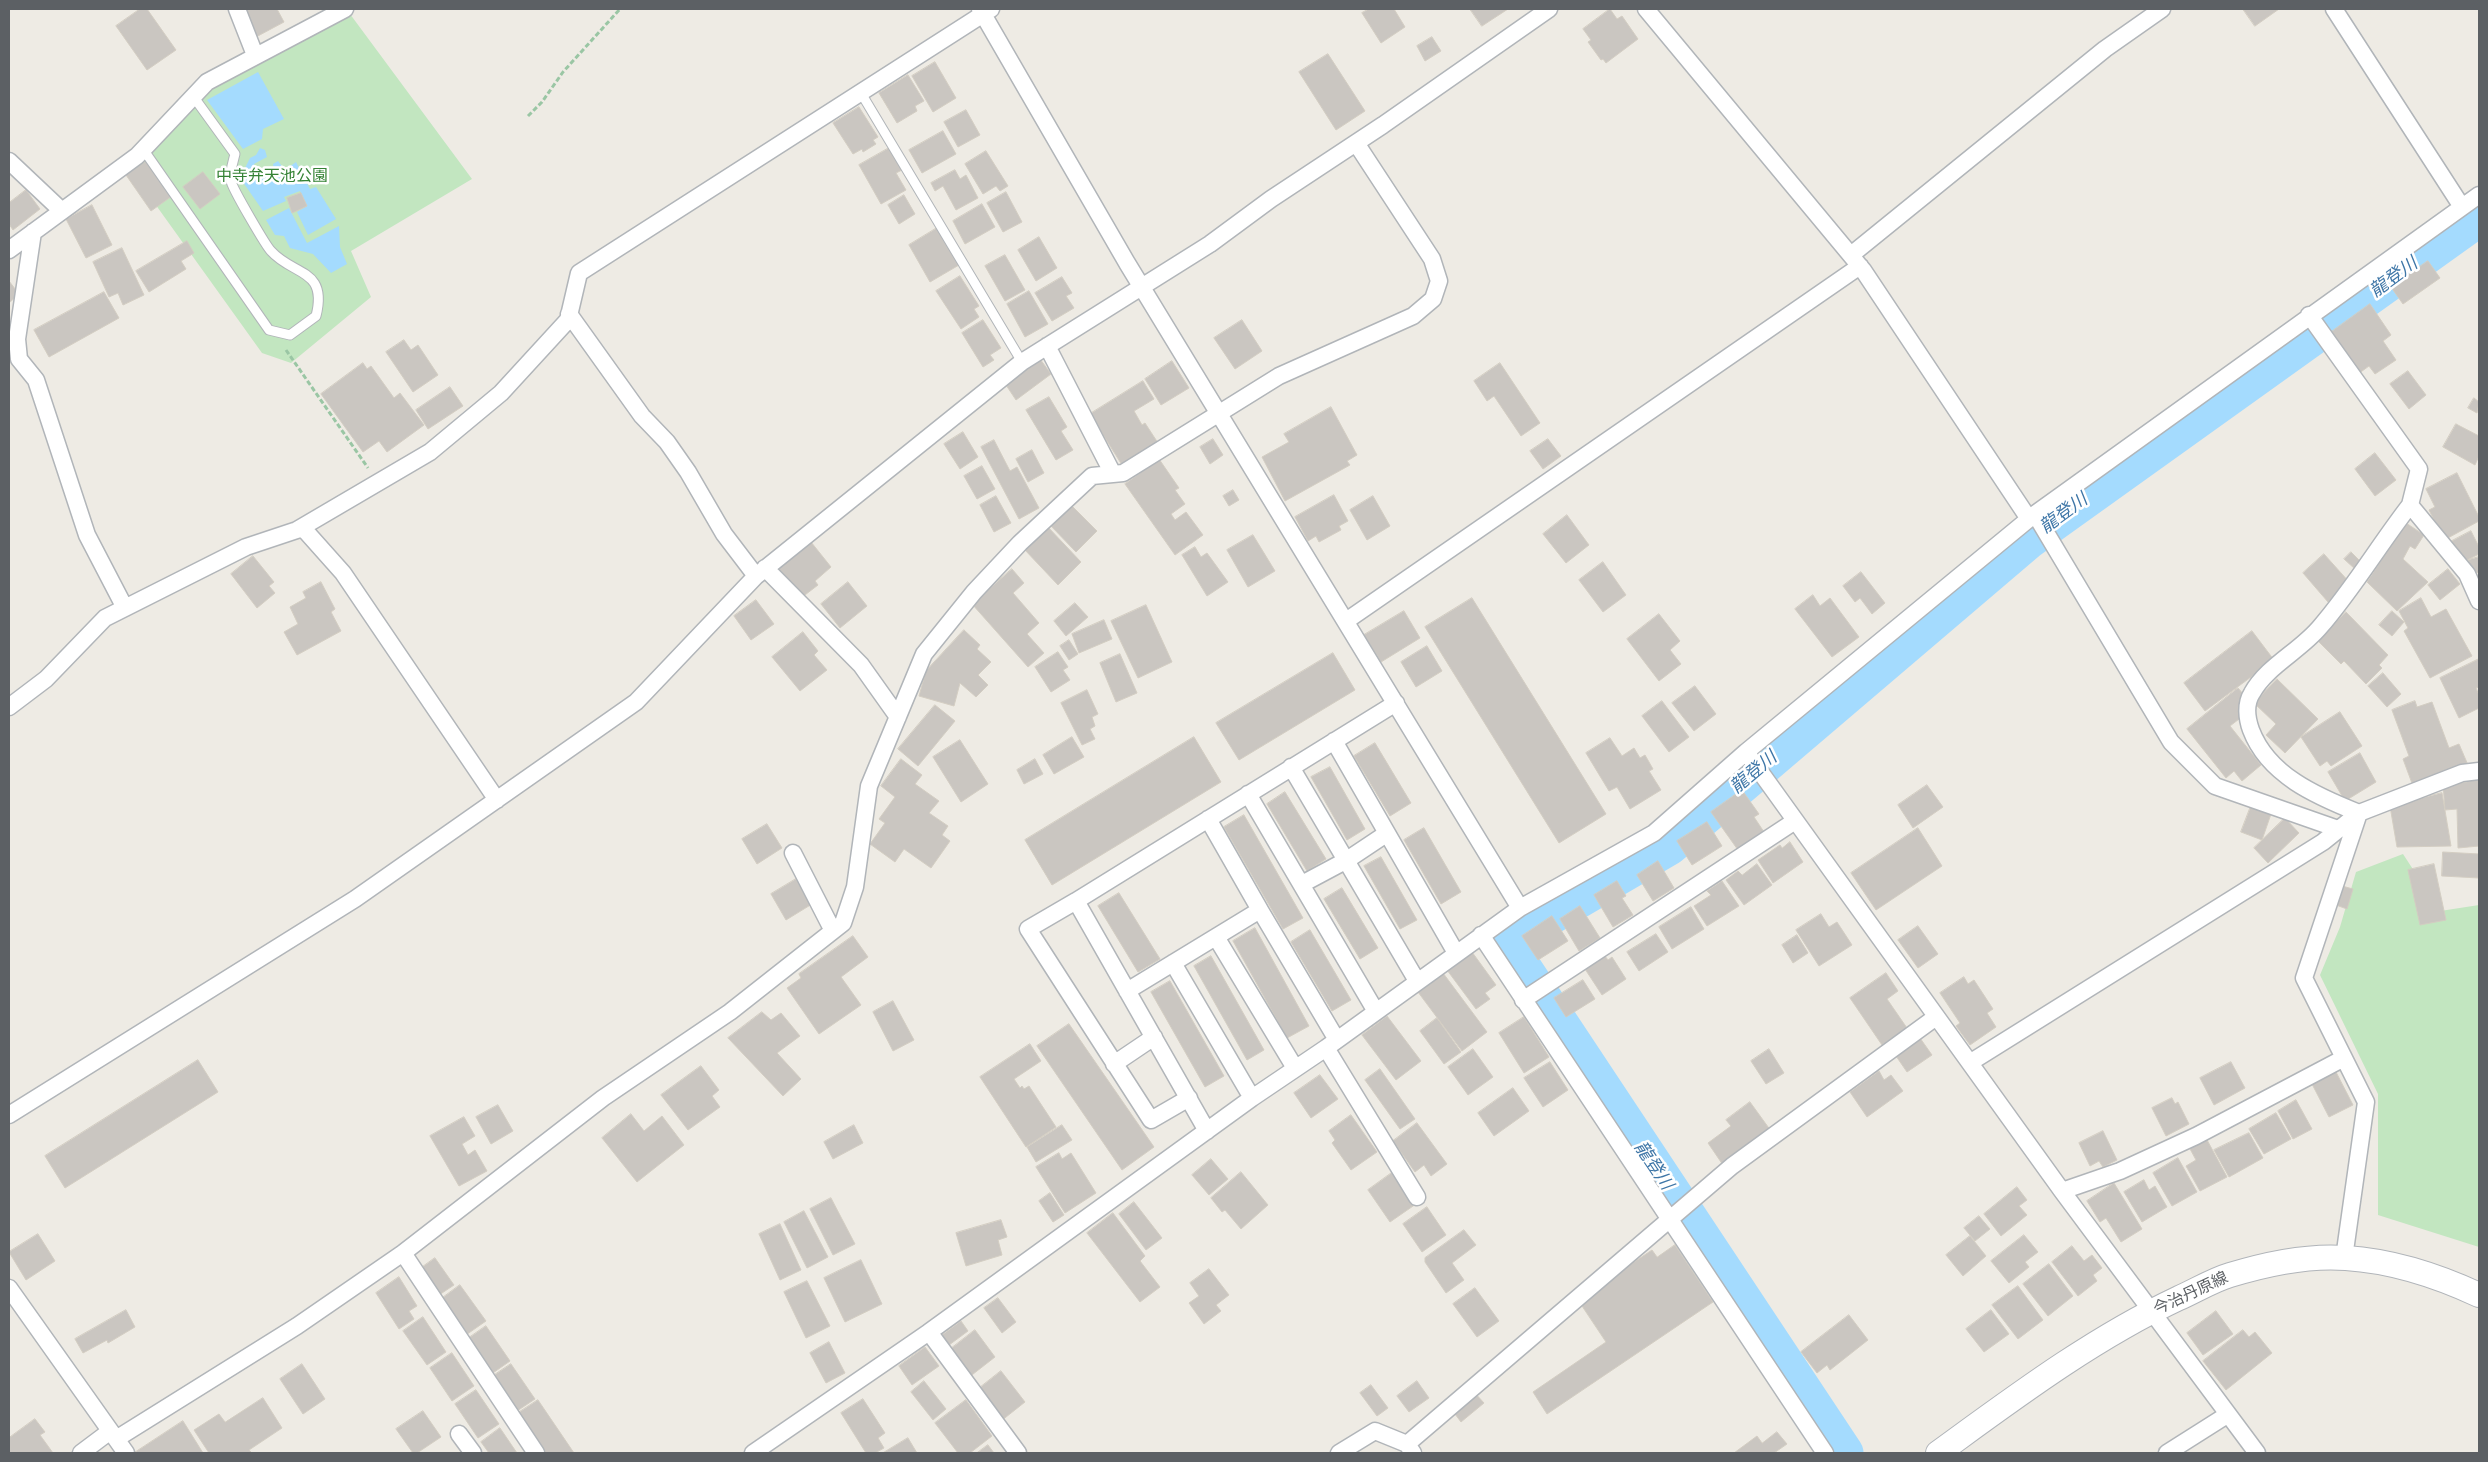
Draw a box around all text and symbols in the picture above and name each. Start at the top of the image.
park label: 中寺弁天池公園 [216,167,328,187]
water label: 龍登川 [2366,253,2422,303]
water label: 龍登川 [2036,489,2092,539]
water label: 龍登川 [1726,747,1782,799]
water label: 龍登川 [1629,1138,1677,1194]
street label: 今治丹原線 [2151,1268,2231,1320]

